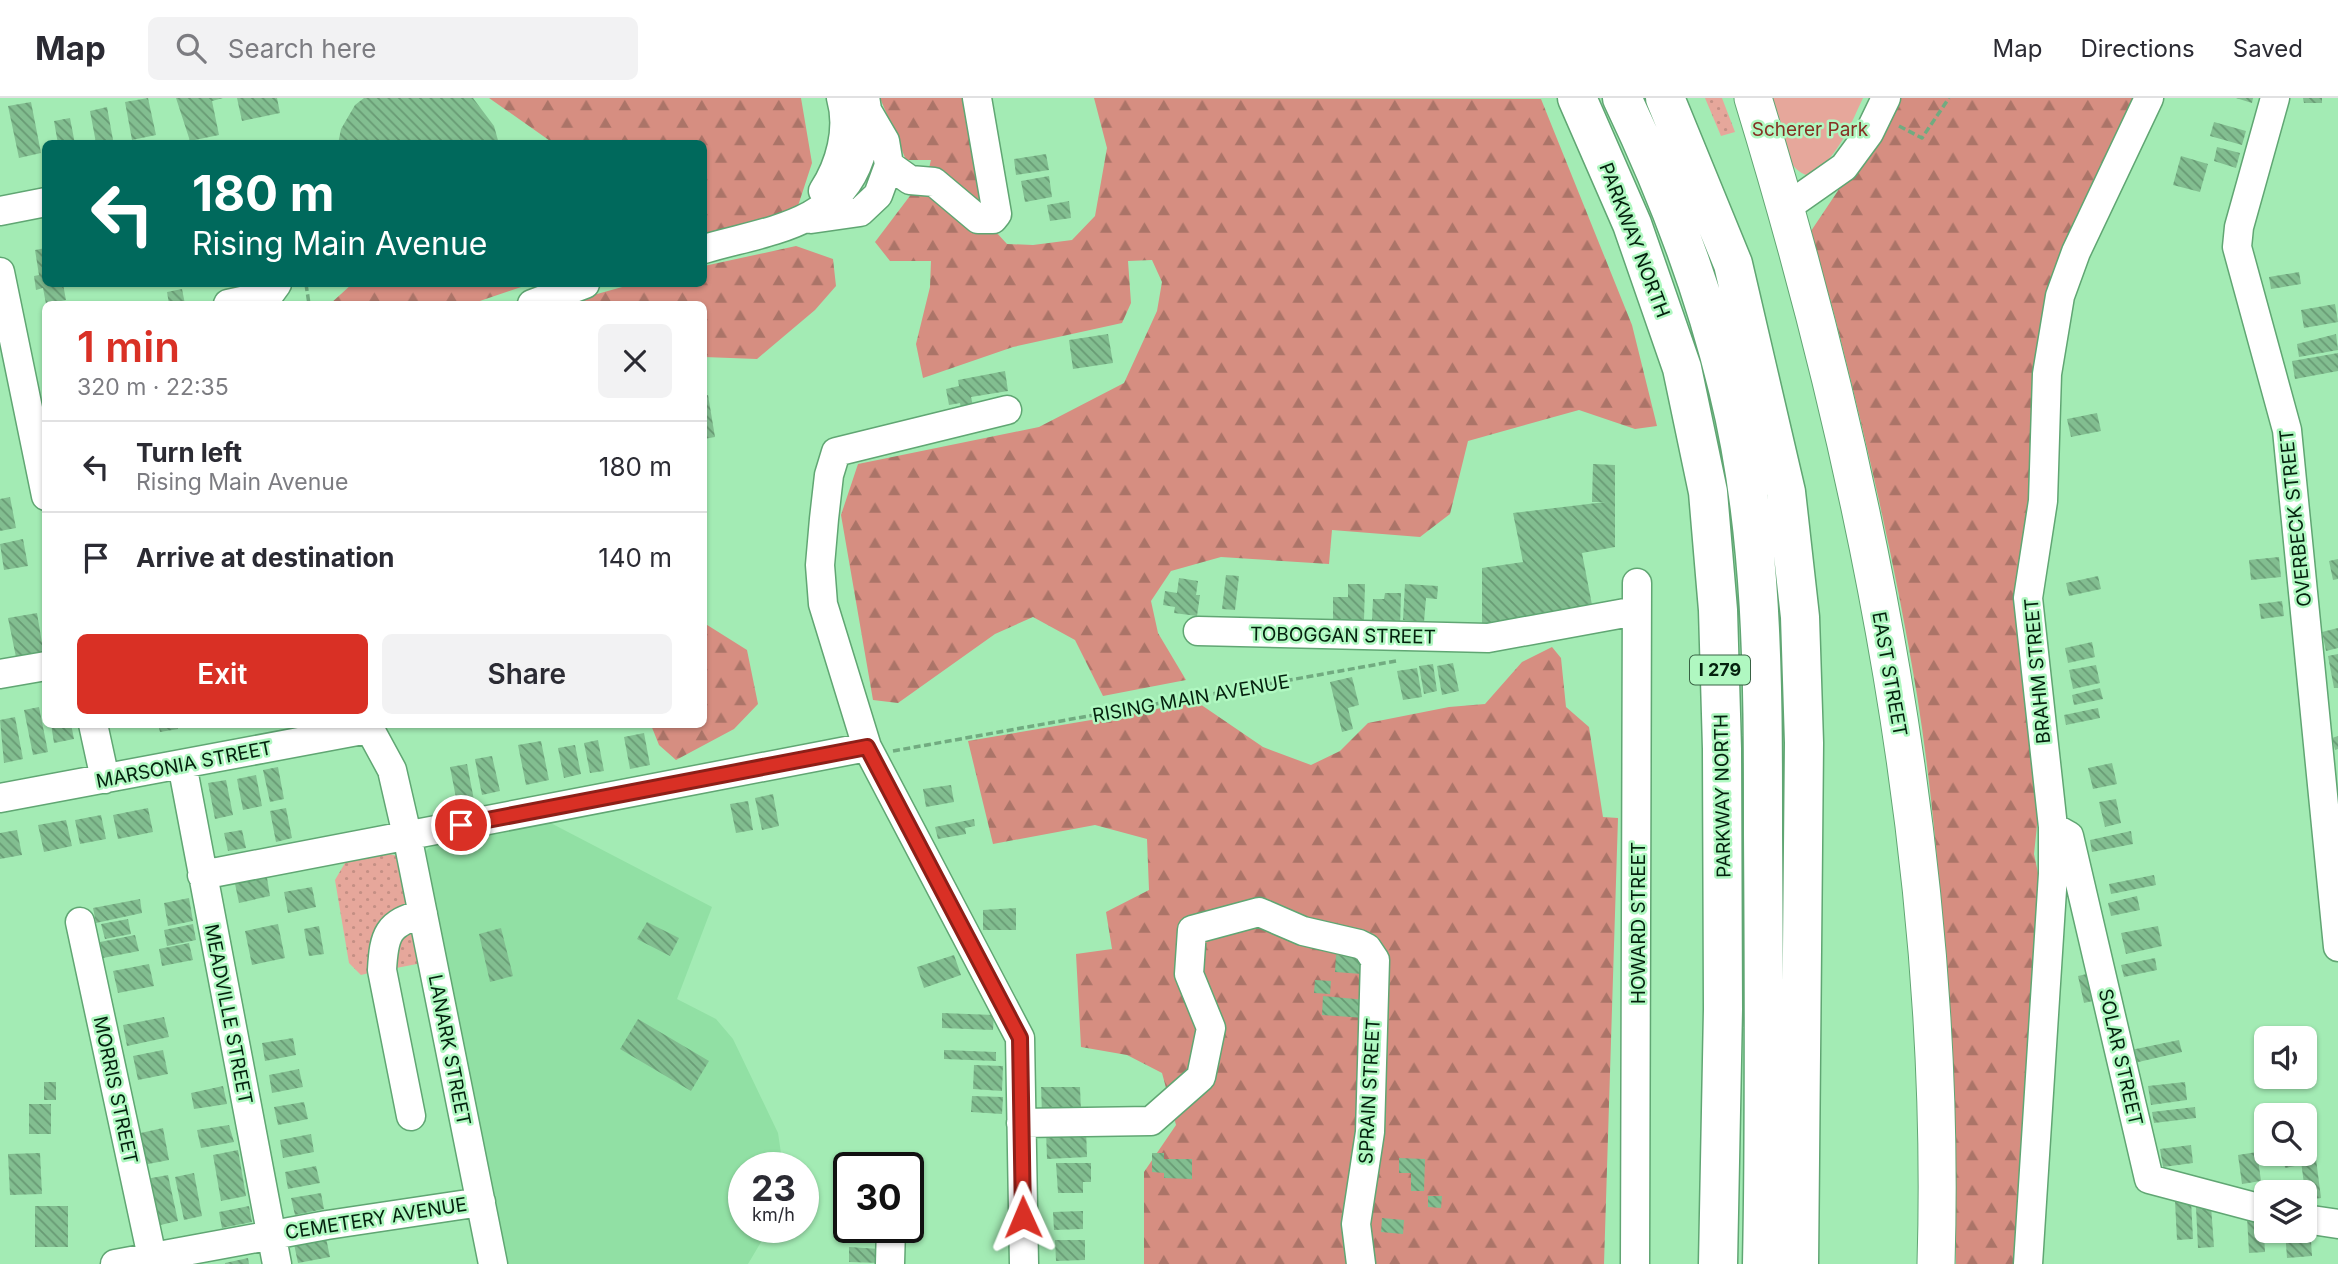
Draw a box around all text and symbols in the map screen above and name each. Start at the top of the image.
search box [148,17,638,80]
text: Map [35,28,106,68]
icon: search [172,29,210,67]
text: Search here [228,33,376,64]
text: Map [1993,34,2042,63]
text: Directions [2080,34,2195,63]
text: Saved [2233,34,2303,63]
park label: Scherer Park [1752,118,1869,141]
street label: PARKWAY NORTH [1594,160,1675,321]
text: 180 m [192,164,334,223]
icon: left [77,168,168,259]
text: Rising Main Avenue [192,224,487,263]
text: 1 min [77,321,180,372]
button: close [598,324,672,398]
text: 320 m · 22:35 [77,373,229,401]
street label: OVERBECK STREET [2275,428,2316,608]
text: Turn left [136,437,242,468]
icon: left [77,448,115,486]
text: 180 m [599,451,672,482]
text: Rising Main Avenue [136,468,348,496]
icon: arrive [77,539,115,577]
text: Arrive at destination [136,542,395,573]
text: 140 m [598,542,672,573]
street label: BRAHM STREET [2020,597,2055,745]
street label: EAST STREET [1867,610,1912,738]
street label: TOBOGGAN STREET [1250,622,1436,649]
button: Exit [77,634,368,714]
button: Share [382,634,672,714]
road number: I 279 [1690,656,1750,684]
street label: RISING MAIN AVENUE [1091,670,1291,727]
street label: PARKWAY NORTH [1710,714,1735,878]
street label: MARSONIA STREET [94,736,274,793]
pin [431,795,491,855]
icon: arrive [442,806,480,844]
street label: HOWARD STREET [1627,842,1650,1004]
street label: MEADVILLE STREET [200,922,257,1106]
street label: LANARK STREET [424,973,475,1128]
street label: SOLAR STREET [2094,986,2147,1128]
street label: MORRIS STREET [89,1014,142,1166]
street label: SPRAIN STREET [1354,1017,1385,1165]
map controls [2254,1026,2317,1243]
button: sound [2254,1026,2317,1089]
button: search [2254,1103,2317,1166]
speed limit sign: 30 [833,1152,924,1243]
text: 23 [751,1167,796,1209]
position arrow [986,1180,1060,1254]
button: layers [2254,1180,2317,1243]
street label: CEMETERY AVENUE [284,1193,469,1244]
text: km/h [752,1204,795,1225]

